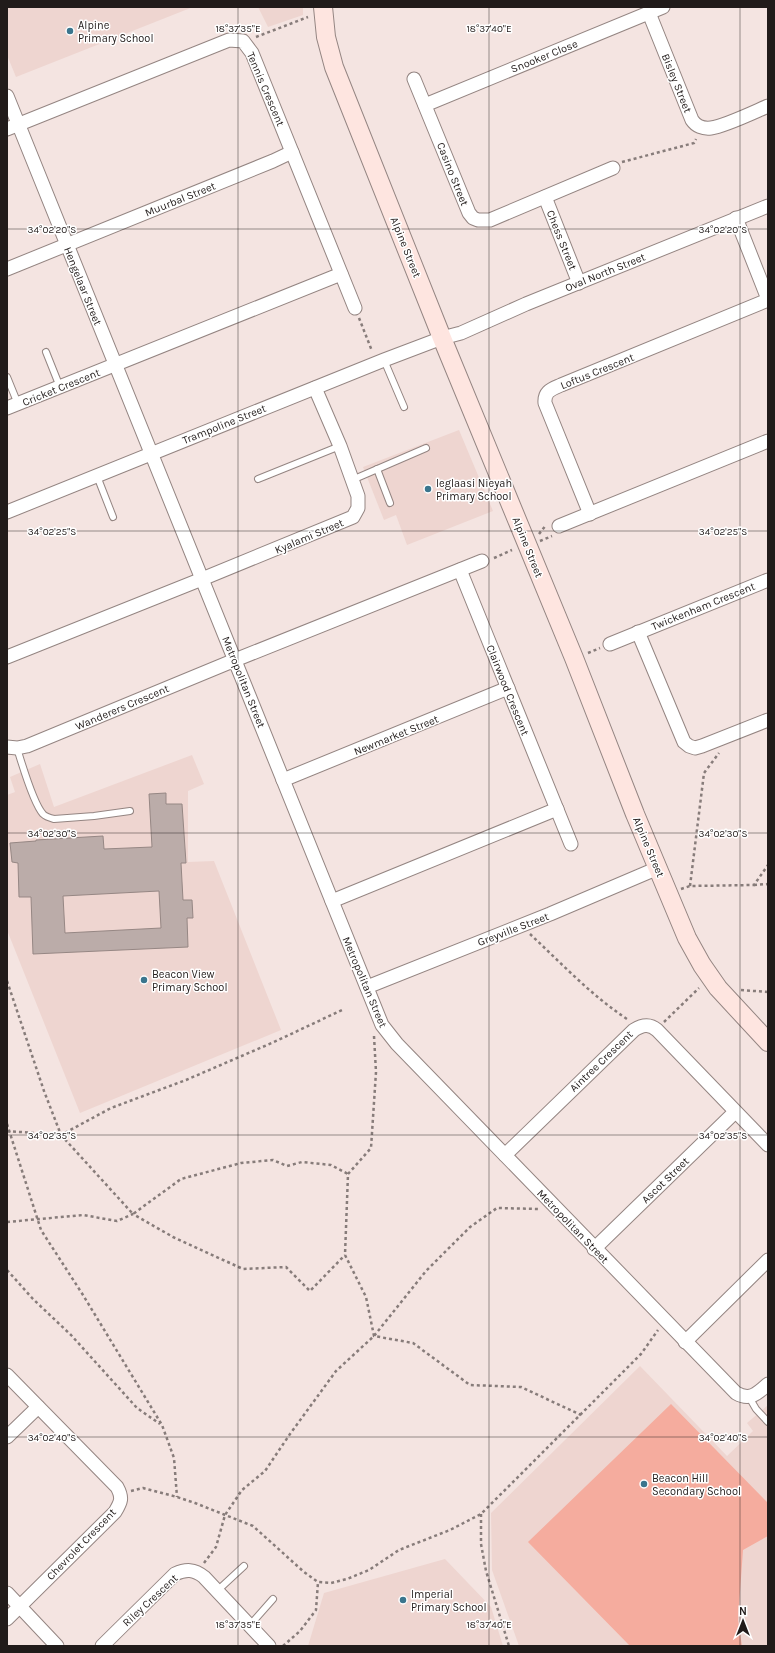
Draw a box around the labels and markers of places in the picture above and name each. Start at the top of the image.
place label: Alpine Primary School [78,19,153,45]
marker: Alpine Primary School [65,26,75,36]
place label: Ieglaasi Nieyah Primary School [436,477,512,503]
marker: Ieglaasi Nieyah Primary School [423,484,433,494]
place label: Beacon View Primary School [152,968,227,994]
marker: Beacon View Primary School [139,975,149,985]
place label: Beacon Hill Secondary School [652,1472,741,1498]
marker: Beacon Hill Secondary School [639,1479,649,1489]
place label: Imperial Primary School [411,1588,486,1614]
marker: Imperial Primary School [398,1595,408,1605]

